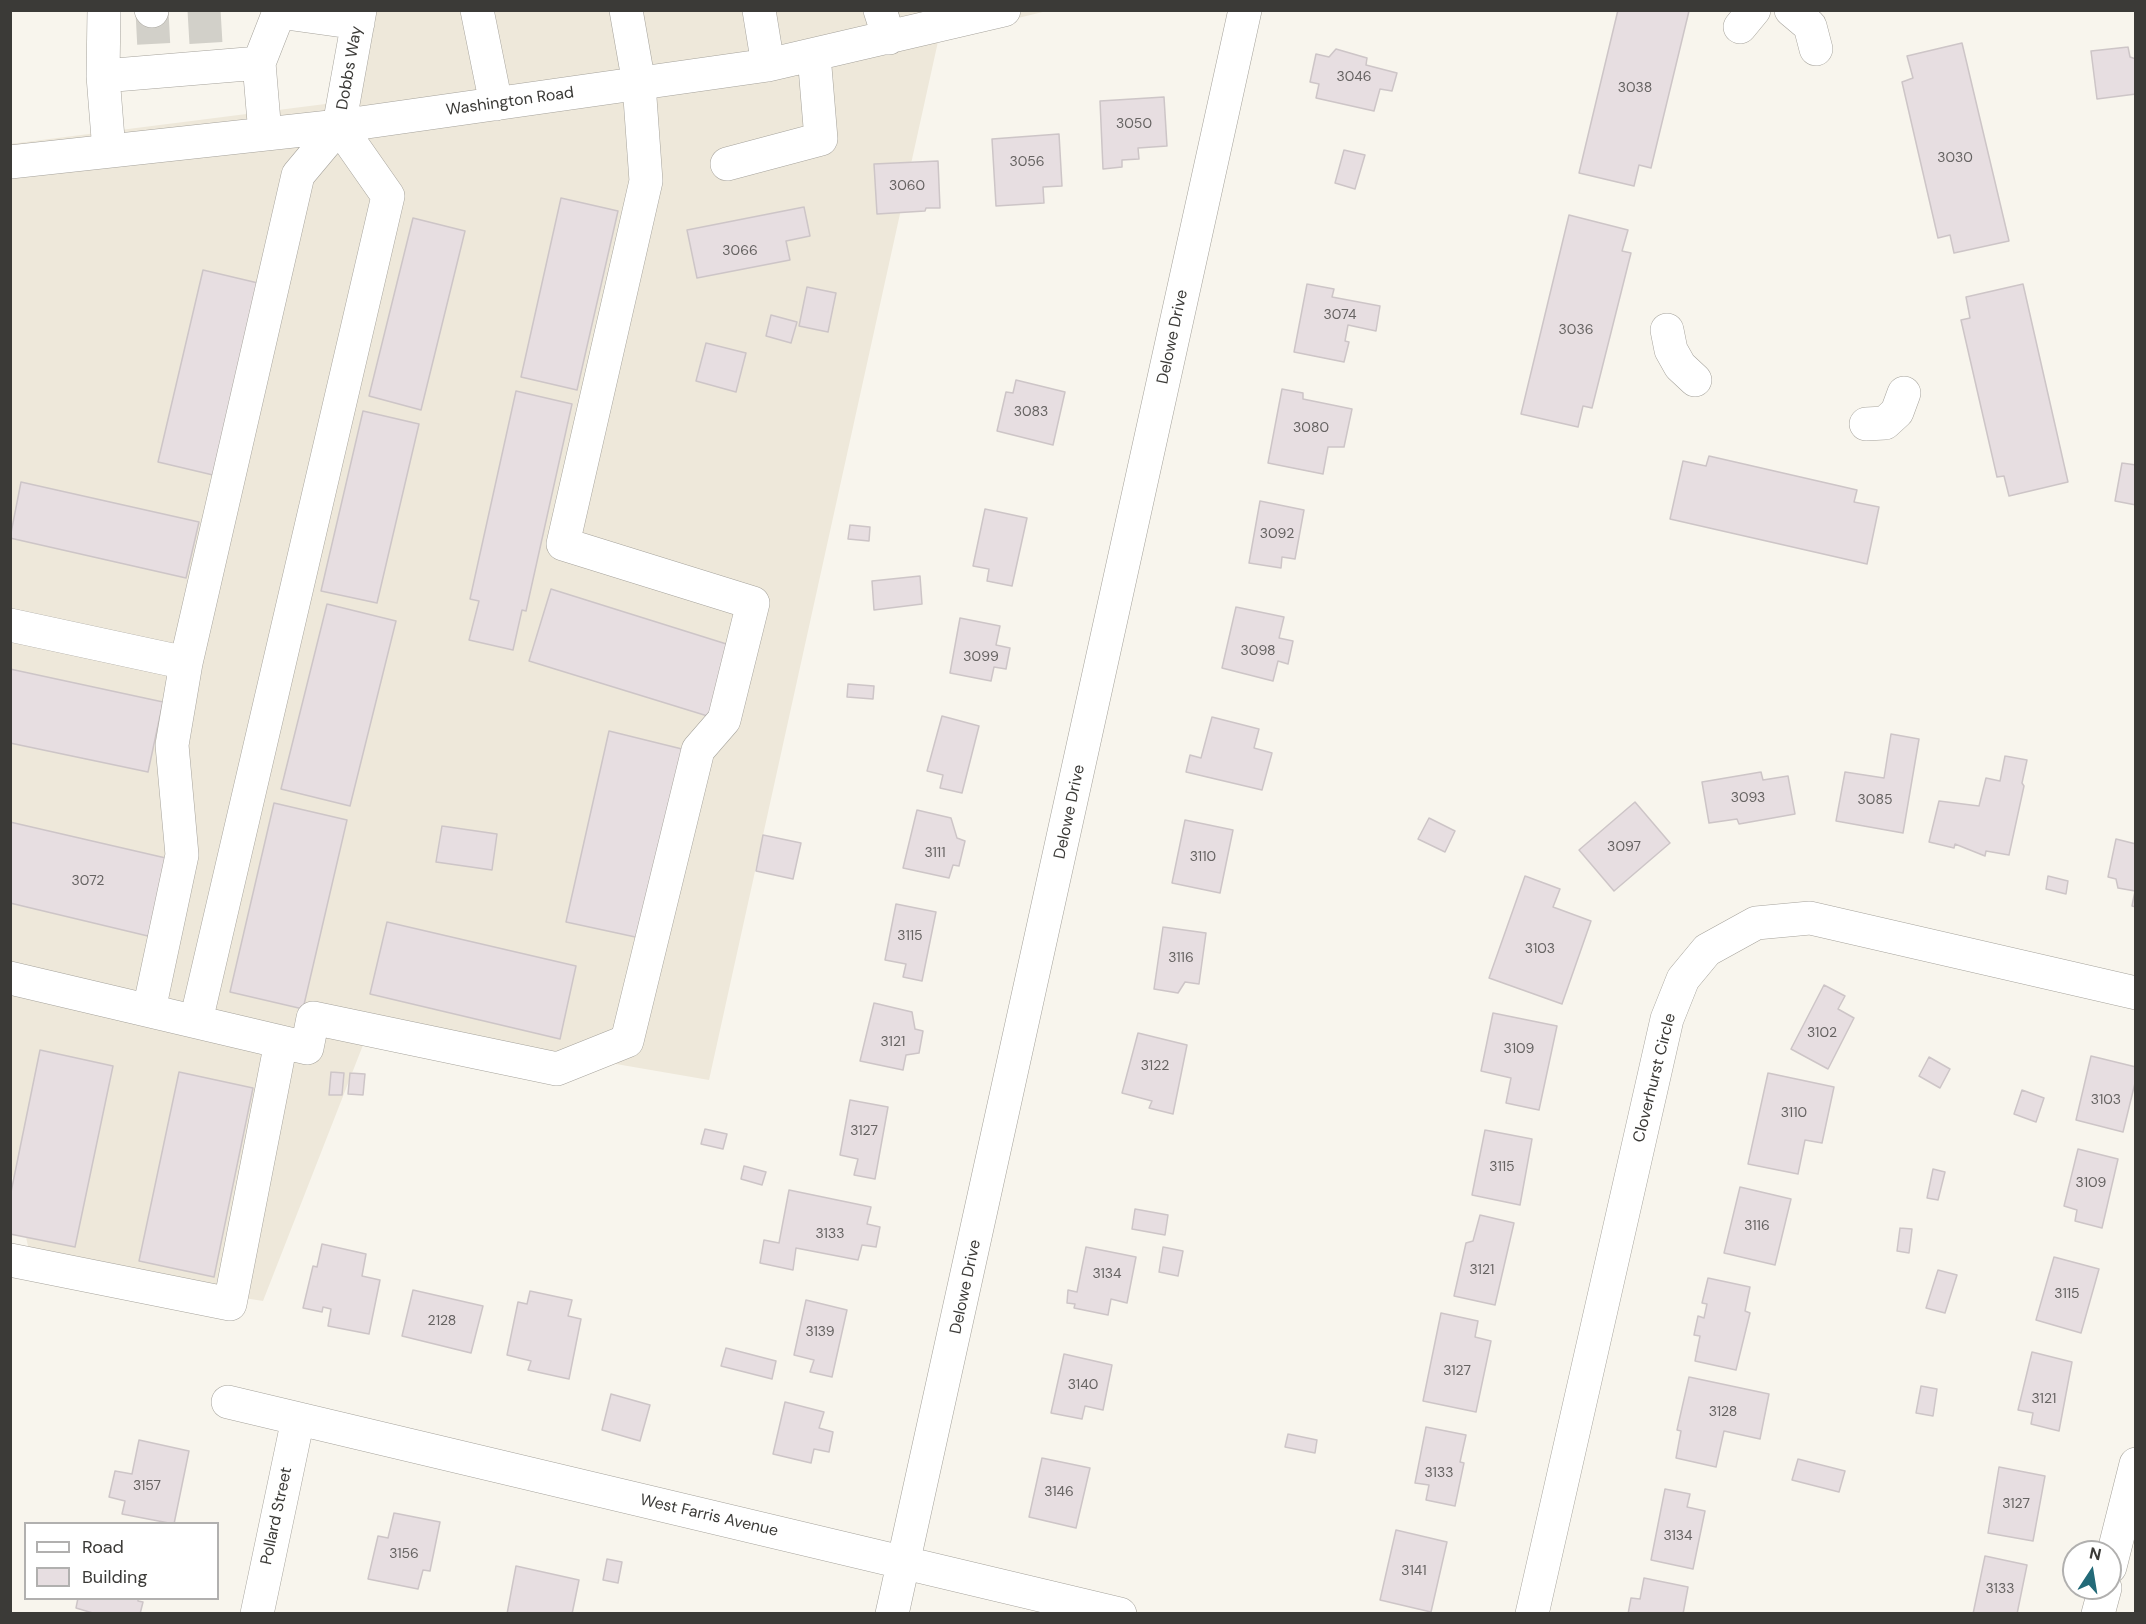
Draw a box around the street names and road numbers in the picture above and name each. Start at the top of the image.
street label: Dobbs Way [333,25,367,111]
street label: Washington Road [445,84,575,120]
street label: Delowe Drive [1154,288,1192,386]
street label: Delowe Drive [1051,763,1089,861]
street label: Cloverhurst Circle [1630,1011,1680,1145]
street label: Delowe Drive [947,1238,985,1336]
street label: Pollard Street [257,1465,297,1567]
street label: West Farris Avenue [638,1491,780,1541]

